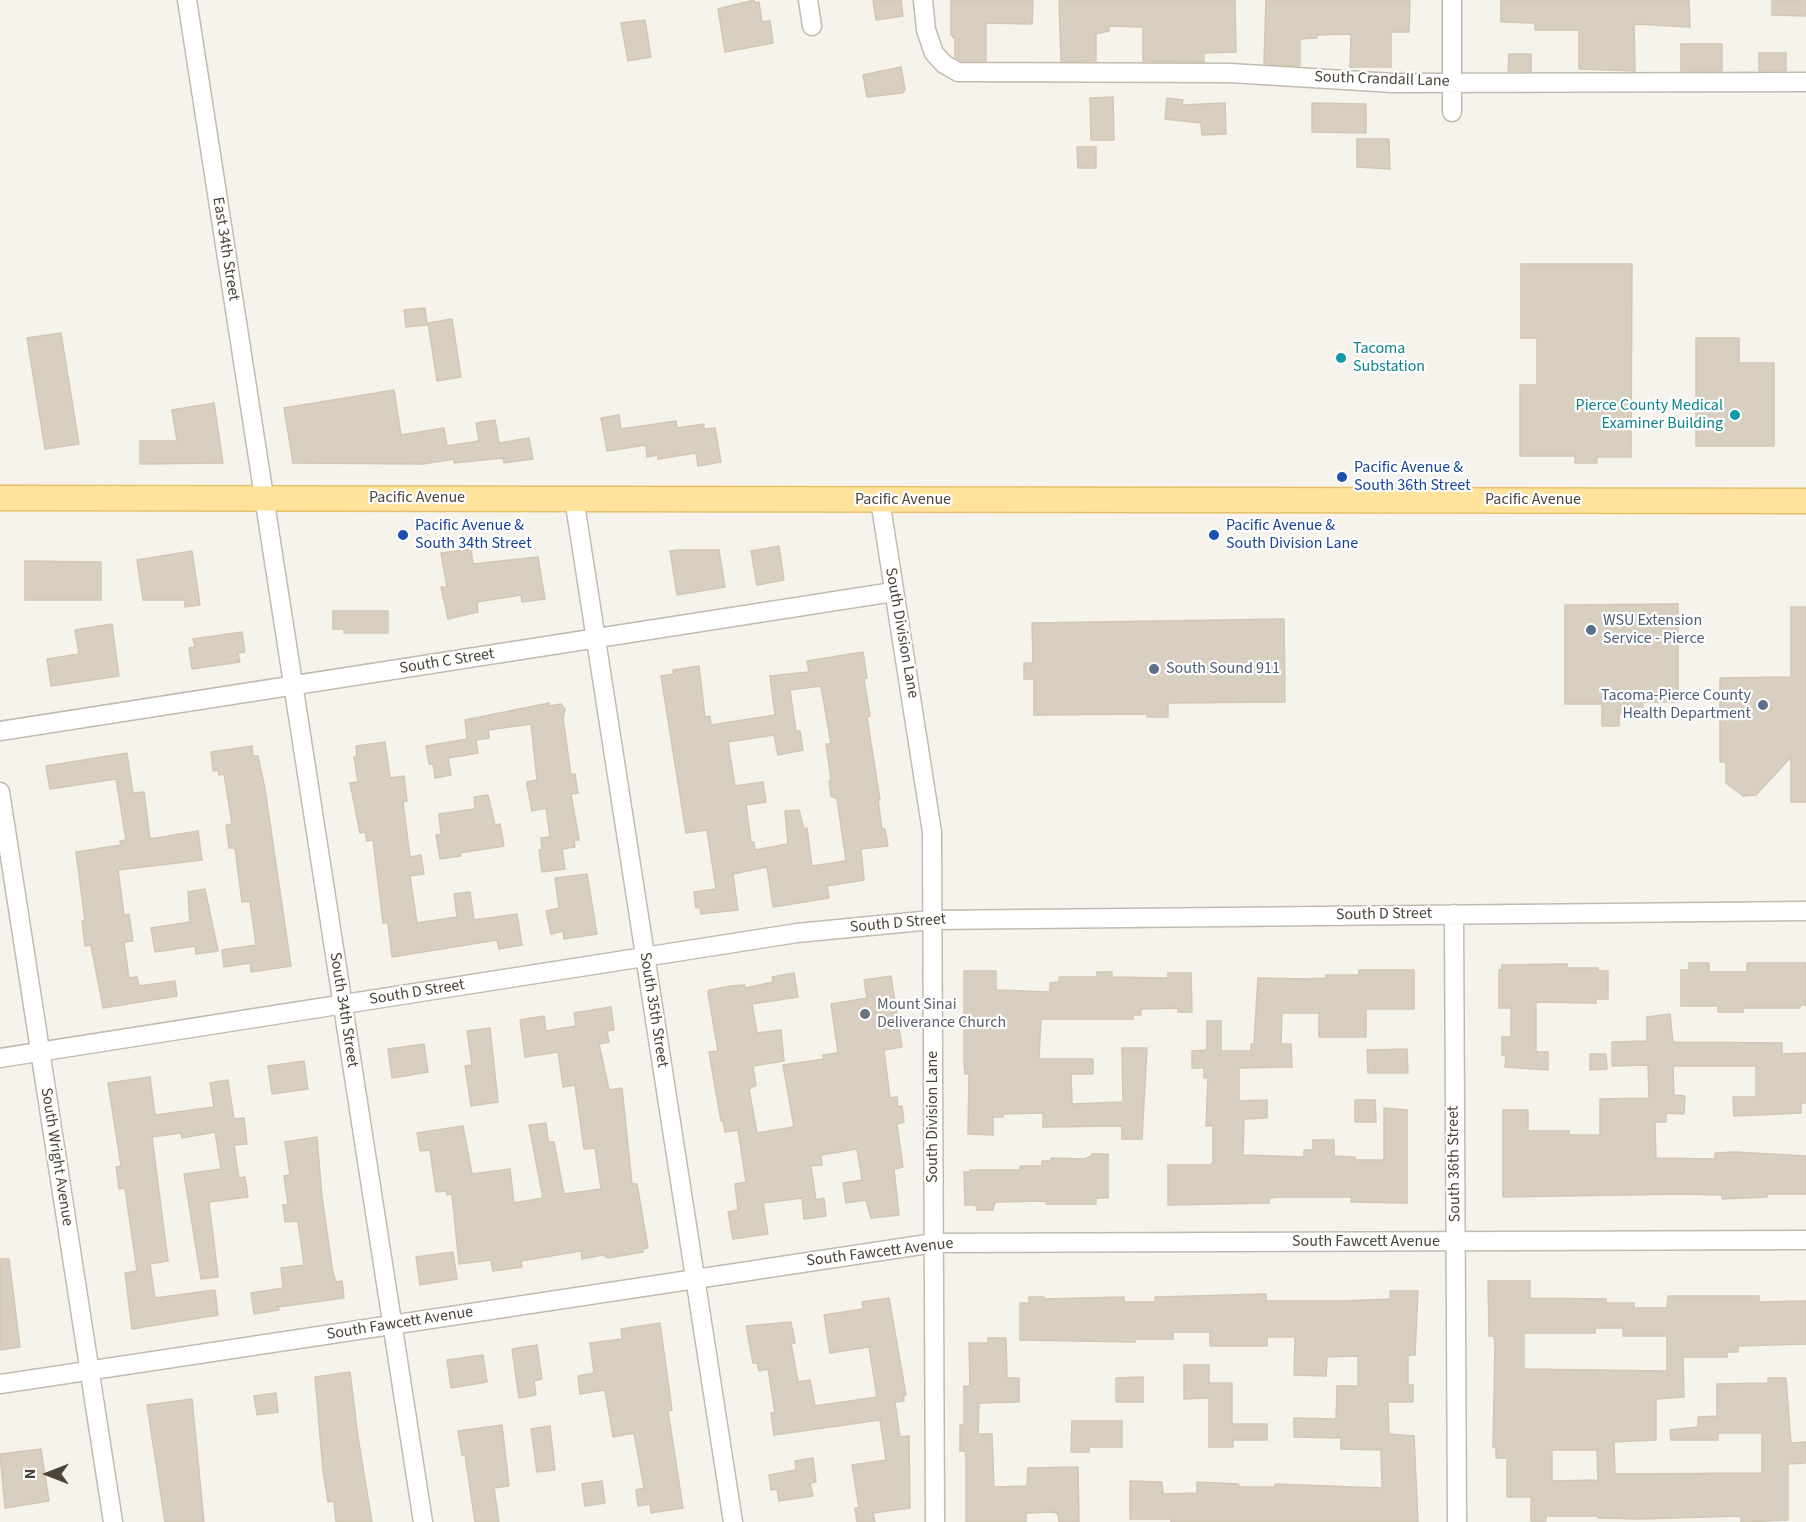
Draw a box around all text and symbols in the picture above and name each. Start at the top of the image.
street label: South Crandall Lane [1314,68,1450,92]
street label: East 34th Street [207,196,243,302]
place label: Tacoma Substation [1353,339,1425,377]
marker: Tacoma Substation [1334,351,1348,365]
place label: Pierce County Medical Examiner Building [1576,396,1723,434]
marker: Pierce County Medical Examiner Building [1728,408,1742,422]
place label: Pacific Avenue & South 36th Street [1354,458,1471,496]
marker: Pacific Avenue & South 36th Street [1335,470,1349,484]
street label: Pacific Avenue [369,488,465,508]
street label: Pacific Avenue [855,490,951,510]
street label: Pacific Avenue [1485,490,1581,510]
place label: Pacific Avenue & South 34th Street [415,516,532,554]
place label: Pacific Avenue & South Division Lane [1226,516,1358,554]
marker: Pacific Avenue & South 34th Street [396,528,410,542]
marker: Pacific Avenue & South Division Lane [1207,528,1221,542]
street label: South Division Lane [880,566,922,700]
place label: WSU Extension Service - Pierce [1603,611,1704,649]
marker: WSU Extension Service - Pierce [1584,623,1598,637]
street label: South C Street [398,645,496,679]
place label: South Sound 911 [1166,659,1280,679]
marker: South Sound 911 [1147,662,1161,676]
place label: Tacoma-Pierce County Health Department [1601,686,1751,724]
marker: Tacoma-Pierce County Health Department [1756,698,1770,712]
street label: South D Street [1336,905,1432,925]
street label: South D Street [849,910,947,938]
street label: South 34th Street [324,951,362,1069]
street label: South 35th Street [634,951,672,1069]
street label: South D Street [368,976,466,1010]
place label: Mount Sinai Deliverance Church [877,995,1006,1033]
marker: Mount Sinai Deliverance Church [858,1007,872,1021]
street label: South Division Lane [923,1051,943,1183]
street label: South Wright Avenue [36,1086,76,1228]
street label: South 36th Street [1444,1106,1466,1222]
street label: South Fawcett Avenue [1292,1232,1440,1252]
street label: South Fawcett Avenue [805,1234,955,1272]
street label: South Fawcett Avenue [325,1303,475,1345]
north arrow [18,1444,78,1504]
text: N [19,1469,41,1479]

